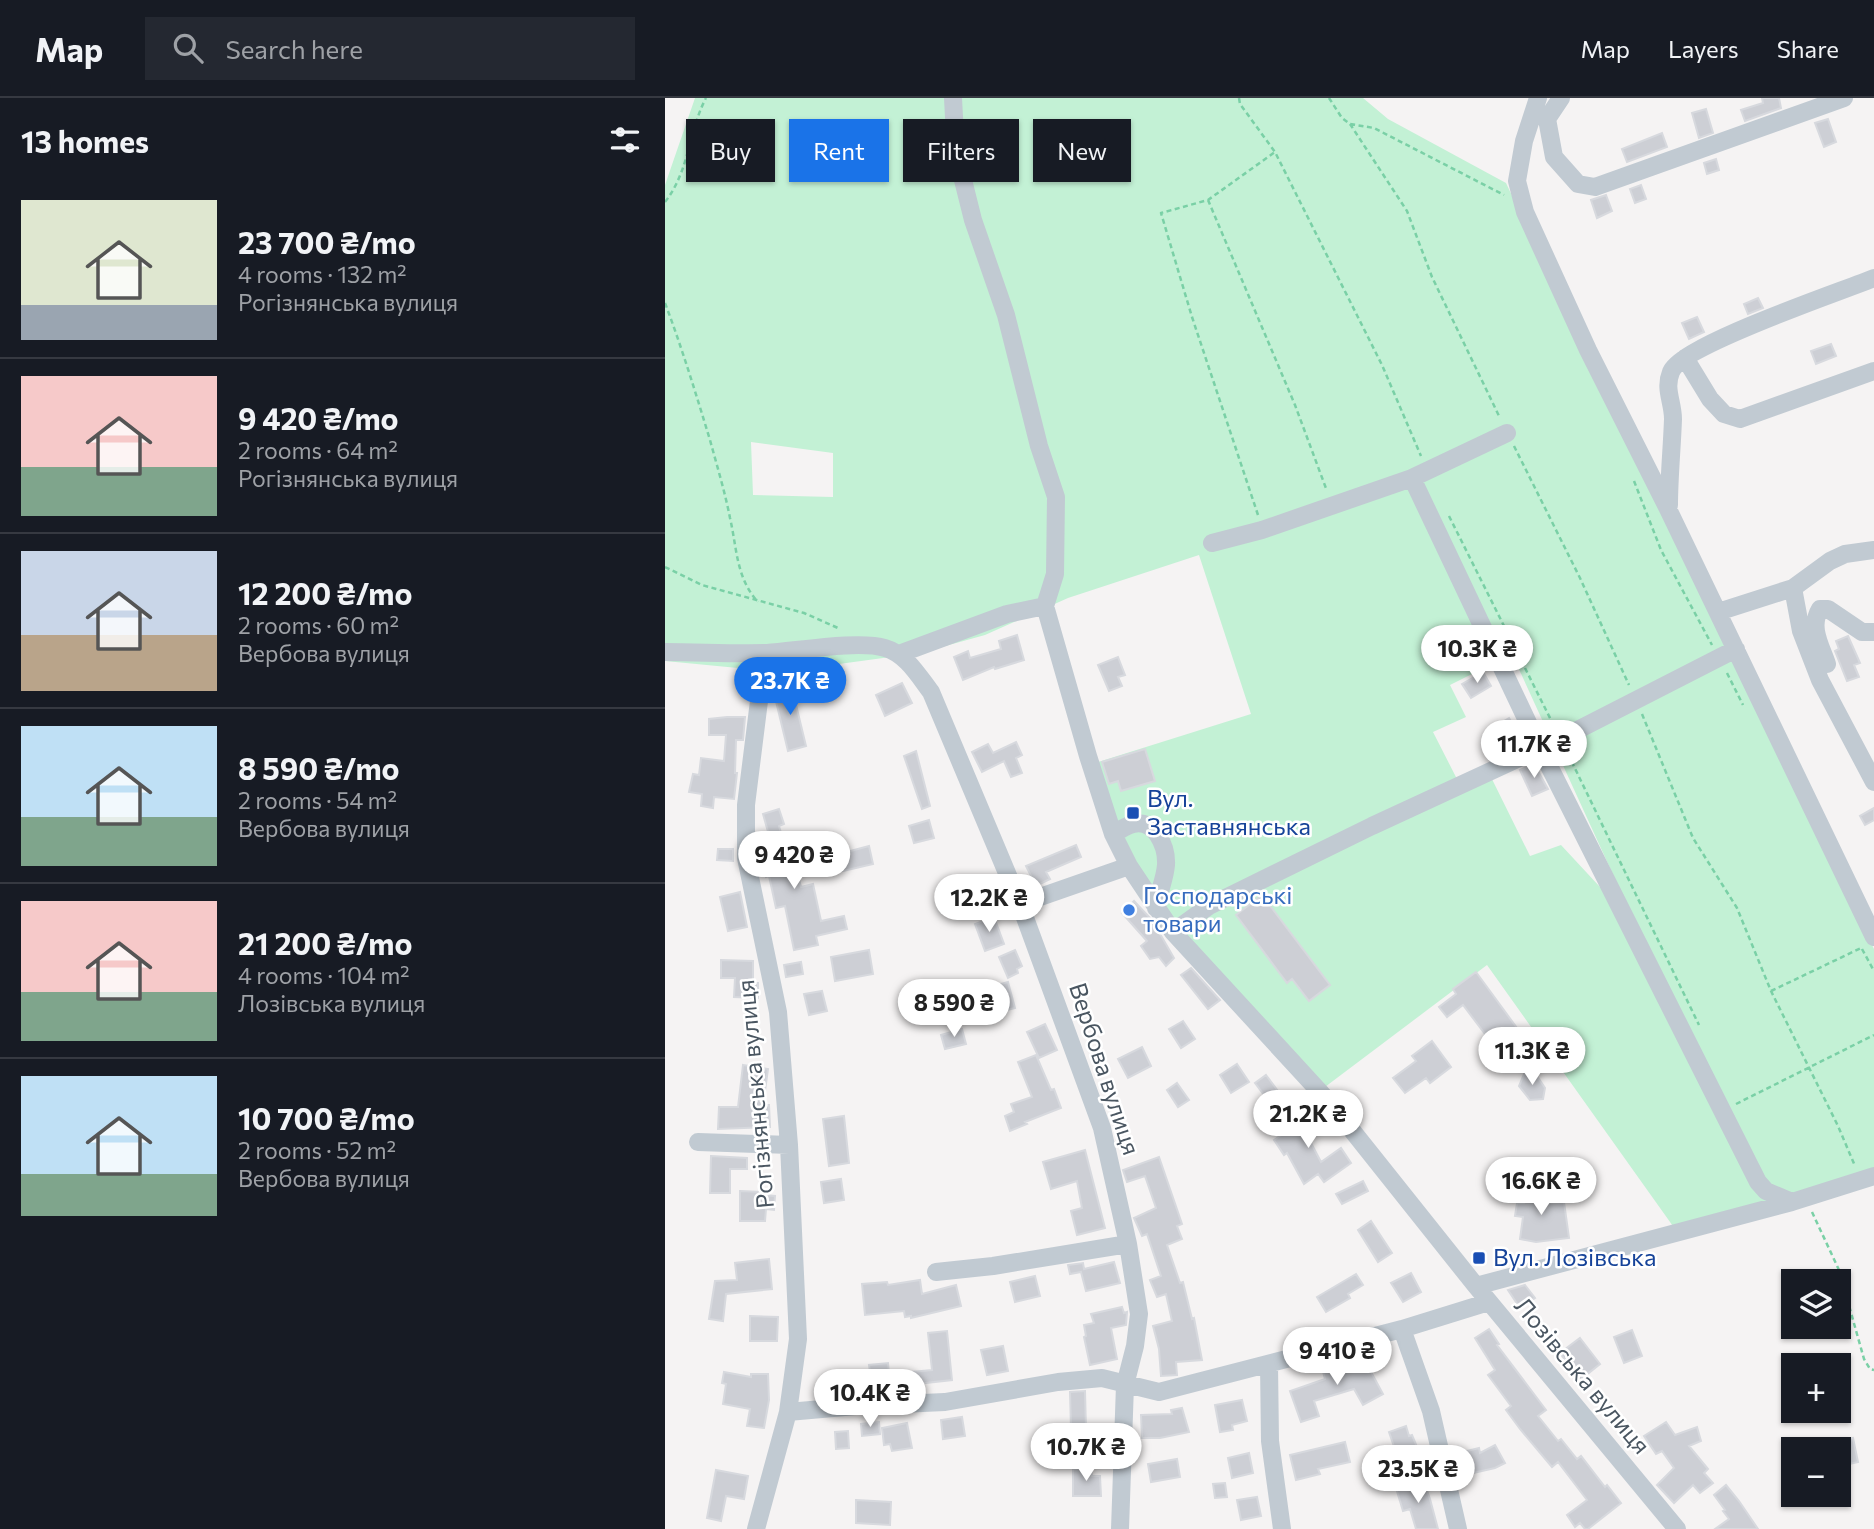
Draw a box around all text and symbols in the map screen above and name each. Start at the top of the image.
search box [145,17,635,80]
text: Map [35,28,103,69]
icon: search [169,29,207,67]
text: Search here [225,33,363,64]
text: Map [1581,34,1630,63]
text: Layers [1668,34,1739,63]
text: Share [1777,34,1839,63]
chip: Buy [686,119,775,182]
chip: Rent [789,119,889,182]
chip: Filters [903,119,1019,182]
chip: New [1033,119,1131,182]
icon: filters [606,121,644,159]
text: 13 homes [21,122,149,159]
text: 23 700 ₴/mo [238,223,416,260]
icon: home [77,228,161,312]
text: 4 rooms · 132 m² [238,260,407,288]
text: Рогізнянська вулиця [238,288,458,316]
text: 9 420 ₴/mo [238,399,399,436]
icon: home [77,404,161,488]
text: 2 rooms · 64 m² [238,436,398,464]
text: Рогізнянська вулиця [238,464,458,492]
text: 12 200 ₴/mo [238,574,412,611]
icon: home [77,579,161,663]
text: 2 rooms · 60 m² [238,611,399,639]
pin: 10.3K ₴ [1412,626,1542,685]
text: 10.3K ₴ [1437,634,1517,662]
text: Вербова вулиця [238,639,410,667]
pin: 23.7K ₴ [725,658,855,717]
text: 23.7K ₴ [750,666,830,694]
pin: 11.7K ₴ [1469,720,1599,780]
text: 11.7K ₴ [1497,729,1571,757]
text: 8 590 ₴/mo [238,749,399,786]
icon: home [77,754,161,838]
place label: Вул. Заставнянська [1147,783,1311,840]
text: 2 rooms · 54 m² [238,786,397,814]
marker: Вул. Заставнянська [1125,805,1141,821]
text: Вербова вулиця [238,814,410,842]
pin: 9 420 ₴ [729,832,859,891]
text: 9 420 ₴ [754,840,834,868]
pin: 12.2K ₴ [924,874,1054,934]
place label: Господарські товари [1143,880,1293,937]
text: 12.2K ₴ [950,883,1028,911]
marker: Господарські товари [1121,902,1137,918]
text: 21 200 ₴/mo [238,924,412,961]
icon: home [77,929,161,1013]
text: 4 rooms · 104 m² [238,961,410,989]
street label: Рогізнянська вулиця [730,978,779,1210]
pin: 8 590 ₴ [889,979,1019,1039]
street label: Вербова вулиця [1064,979,1147,1158]
text: 8 590 ₴ [914,988,994,1016]
text: Лозівська вулиця [238,989,425,1017]
pin: 11.3K ₴ [1467,1028,1597,1087]
text: 11.3K ₴ [1494,1036,1570,1064]
pin: 21.2K ₴ [1243,1090,1373,1150]
text: 10 700 ₴/mo [238,1099,415,1136]
text: 21.2K ₴ [1269,1099,1347,1127]
icon: home [77,1104,161,1188]
text: 2 rooms · 52 m² [238,1136,396,1164]
pin: 16.6K ₴ [1476,1158,1606,1217]
text: Вербова вулиця [238,1164,410,1192]
text: 16.6K ₴ [1501,1166,1581,1194]
place label: Вул. Лозівська [1493,1242,1656,1271]
marker: Вул. Лозівська [1471,1250,1487,1266]
map controls [1781,1269,1851,1507]
button: layers [1781,1269,1851,1339]
street label: Лозівська вулиця [1509,1291,1657,1459]
pin: 9 410 ₴ [1272,1328,1402,1387]
text: 9 410 ₴ [1299,1336,1375,1364]
button: + [1781,1353,1851,1423]
pin: 10.4K ₴ [805,1370,935,1429]
text: 10.4K ₴ [830,1378,910,1406]
pin: 10.7K ₴ [1021,1424,1151,1483]
text: 10.7K ₴ [1047,1432,1125,1460]
button: − [1781,1437,1851,1507]
pin: 23.5K ₴ [1353,1446,1483,1505]
text: 23.5K ₴ [1378,1454,1458,1482]

